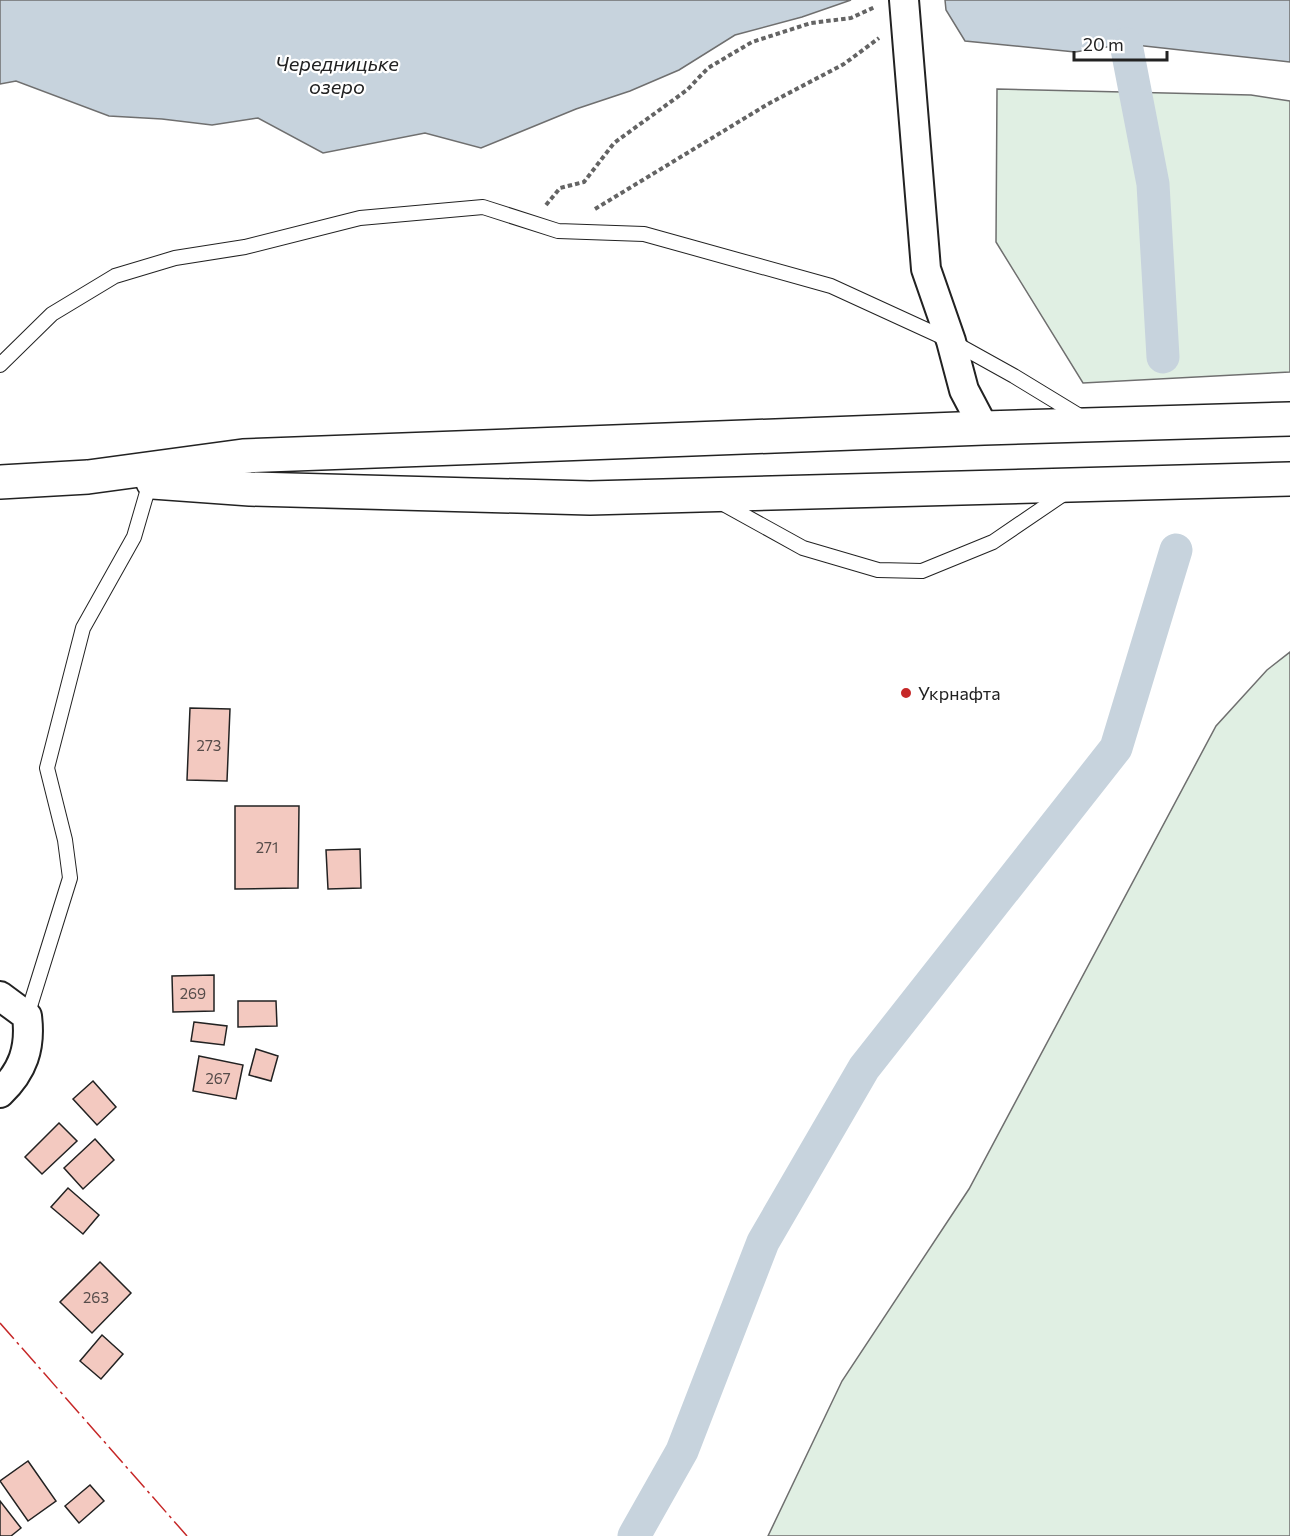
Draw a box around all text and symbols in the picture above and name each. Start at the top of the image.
scale bar [1074,24,1167,62]
text: 20 m [1083,33,1124,55]
water label: Чередницьке озеро [275,51,399,98]
place label: Укрнафта [918,682,1001,704]
marker: Укрнафта [899,686,913,700]
house number: 273 [197,736,221,754]
house number: 271 [256,838,278,856]
house number: 269 [180,984,206,1002]
house number: 267 [205,1069,231,1087]
house number: 263 [83,1288,109,1306]

